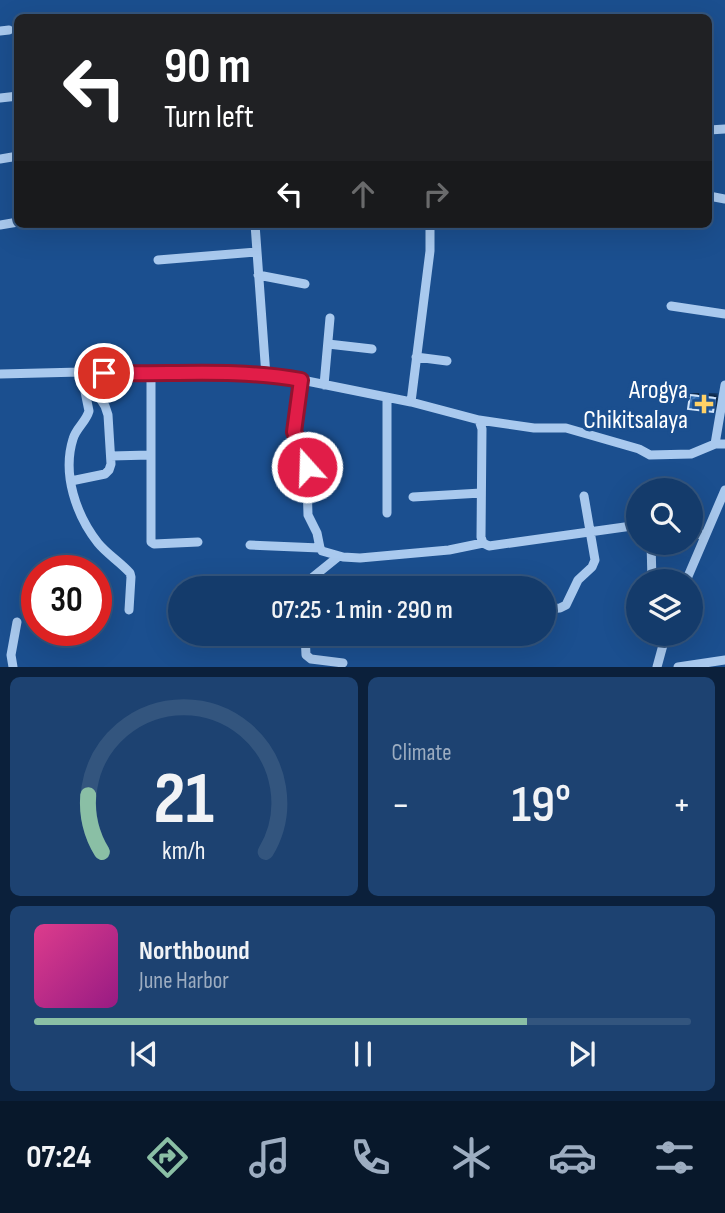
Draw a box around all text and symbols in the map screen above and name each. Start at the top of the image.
text: 90 m [164,38,251,97]
icon: left [49,42,140,133]
text: Turn left [164,98,254,137]
icon: left [271,175,309,213]
icon: ahead [344,175,382,213]
icon: right [417,175,455,213]
pin [74,343,134,403]
icon: arrive [85,354,123,392]
place label: Arogya Chikitsalaya [583,375,688,436]
marker: Arogya Chikitsalaya [694,394,714,414]
position arrow [270,430,344,504]
map controls [626,478,703,646]
button: search [626,478,703,555]
speed limit sign: 30 [21,555,112,646]
button: layers [626,569,703,646]
text: 07:25 · 1 min · 290 m [271,595,453,626]
text: Climate [392,739,451,767]
text: 21 [153,757,214,845]
text: 19° [512,774,571,837]
text: − [392,783,410,828]
text: + [672,783,691,828]
text: km/h [162,836,205,867]
text: Northbound [139,936,250,967]
text: June Harbor [139,967,229,995]
icon: previous [125,1035,163,1073]
icon: pause [344,1035,382,1073]
icon: next [563,1035,601,1073]
icon: directions [143,1133,192,1182]
icon: music [245,1133,294,1182]
icon: phone [346,1133,395,1182]
icon: climate [447,1133,496,1182]
icon: car [548,1133,597,1182]
icon: filters [650,1133,699,1182]
text: 07:24 [26,1138,91,1177]

